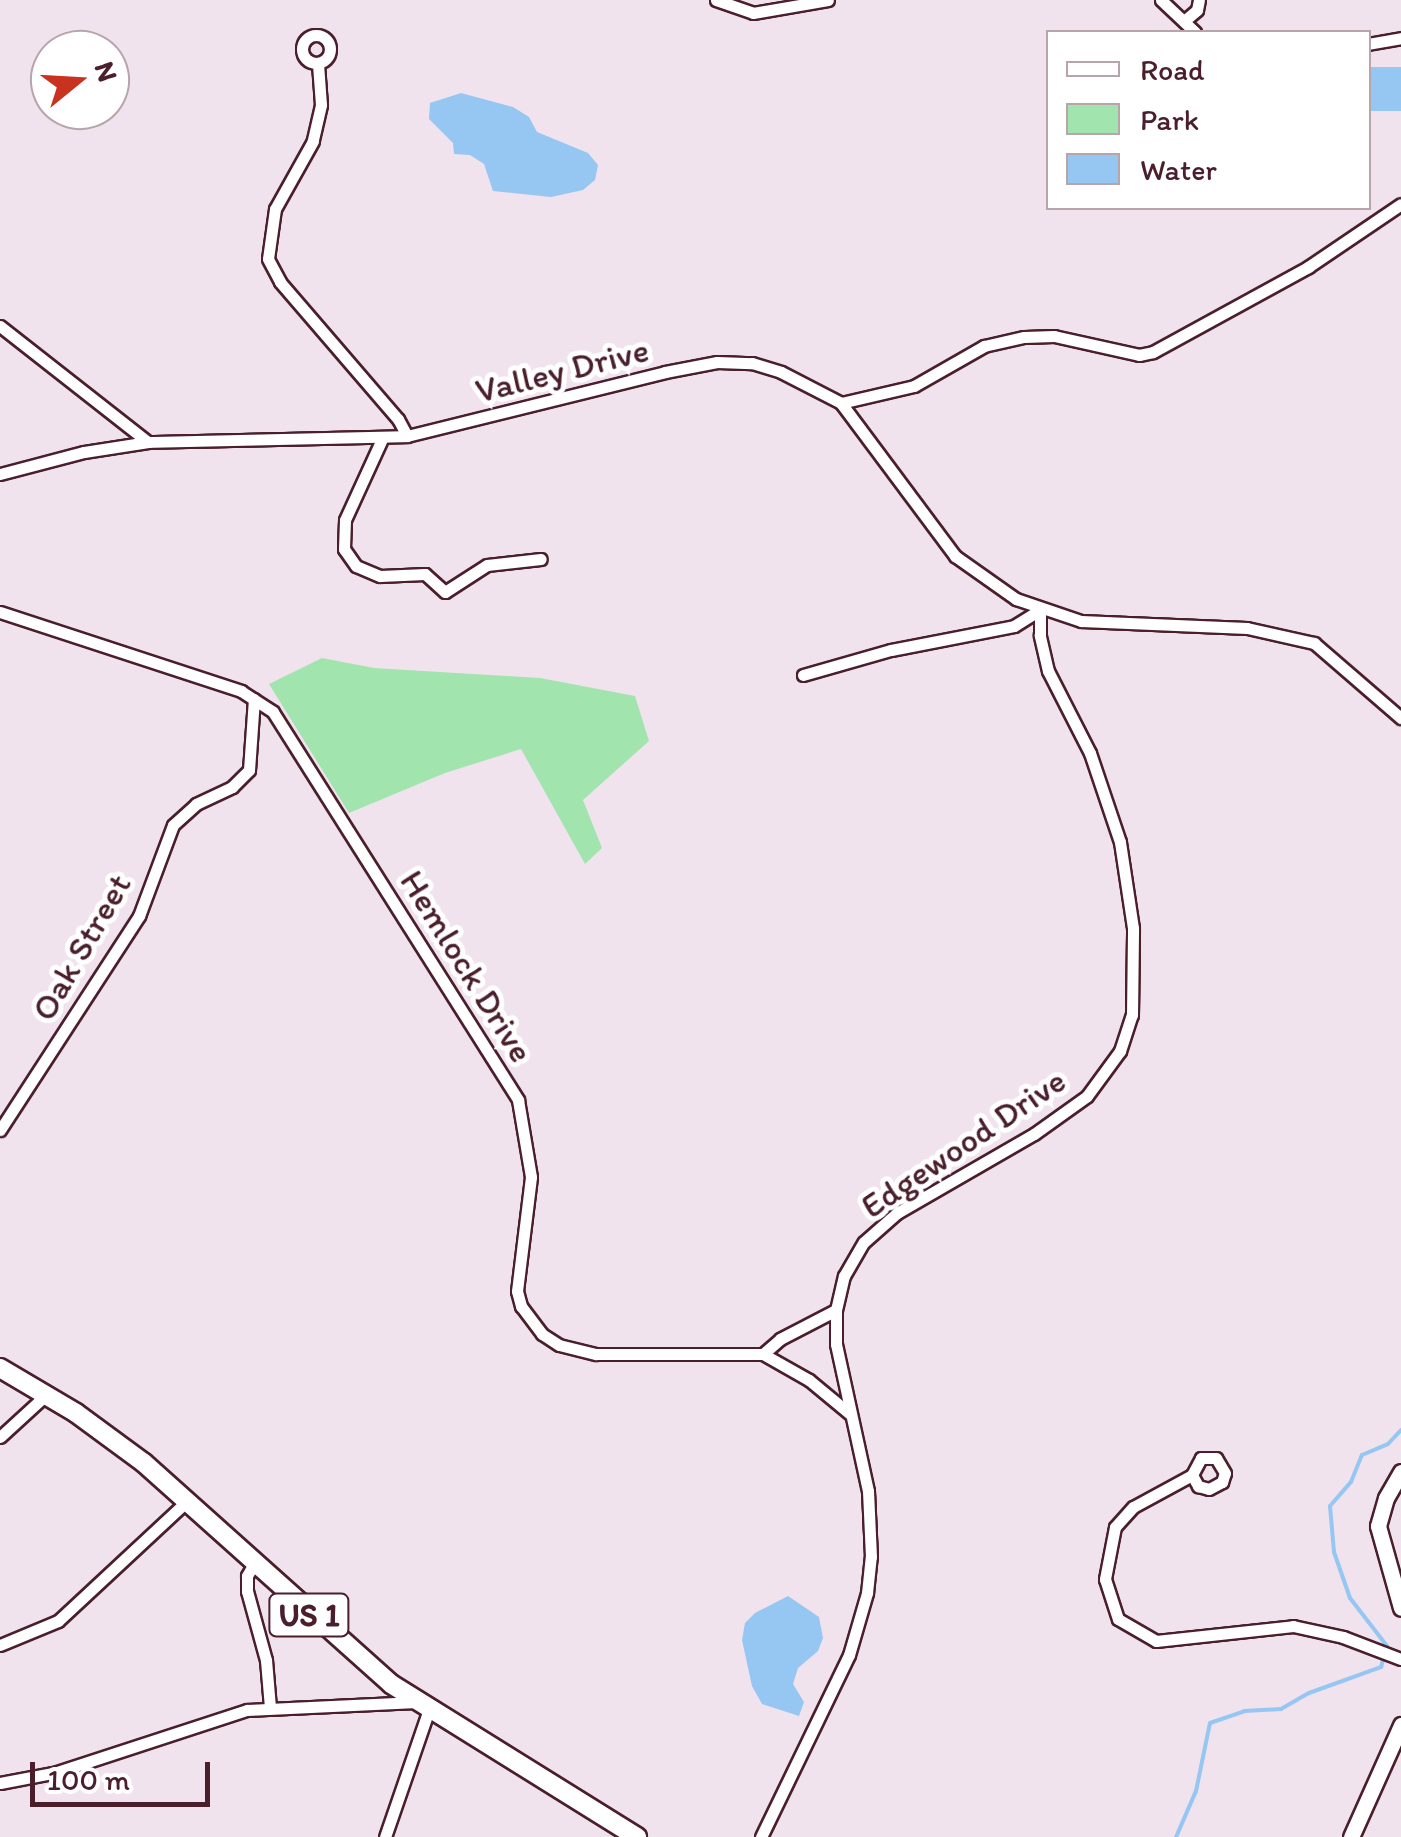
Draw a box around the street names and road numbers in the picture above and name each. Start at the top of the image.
street label: Valley Drive [471,328,653,412]
street label: Hemlock Drive [391,862,543,1070]
street label: Oak Street [22,866,140,1028]
street label: Edgewood Drive [852,1059,1074,1227]
road number: US 1 [266,1588,352,1642]

